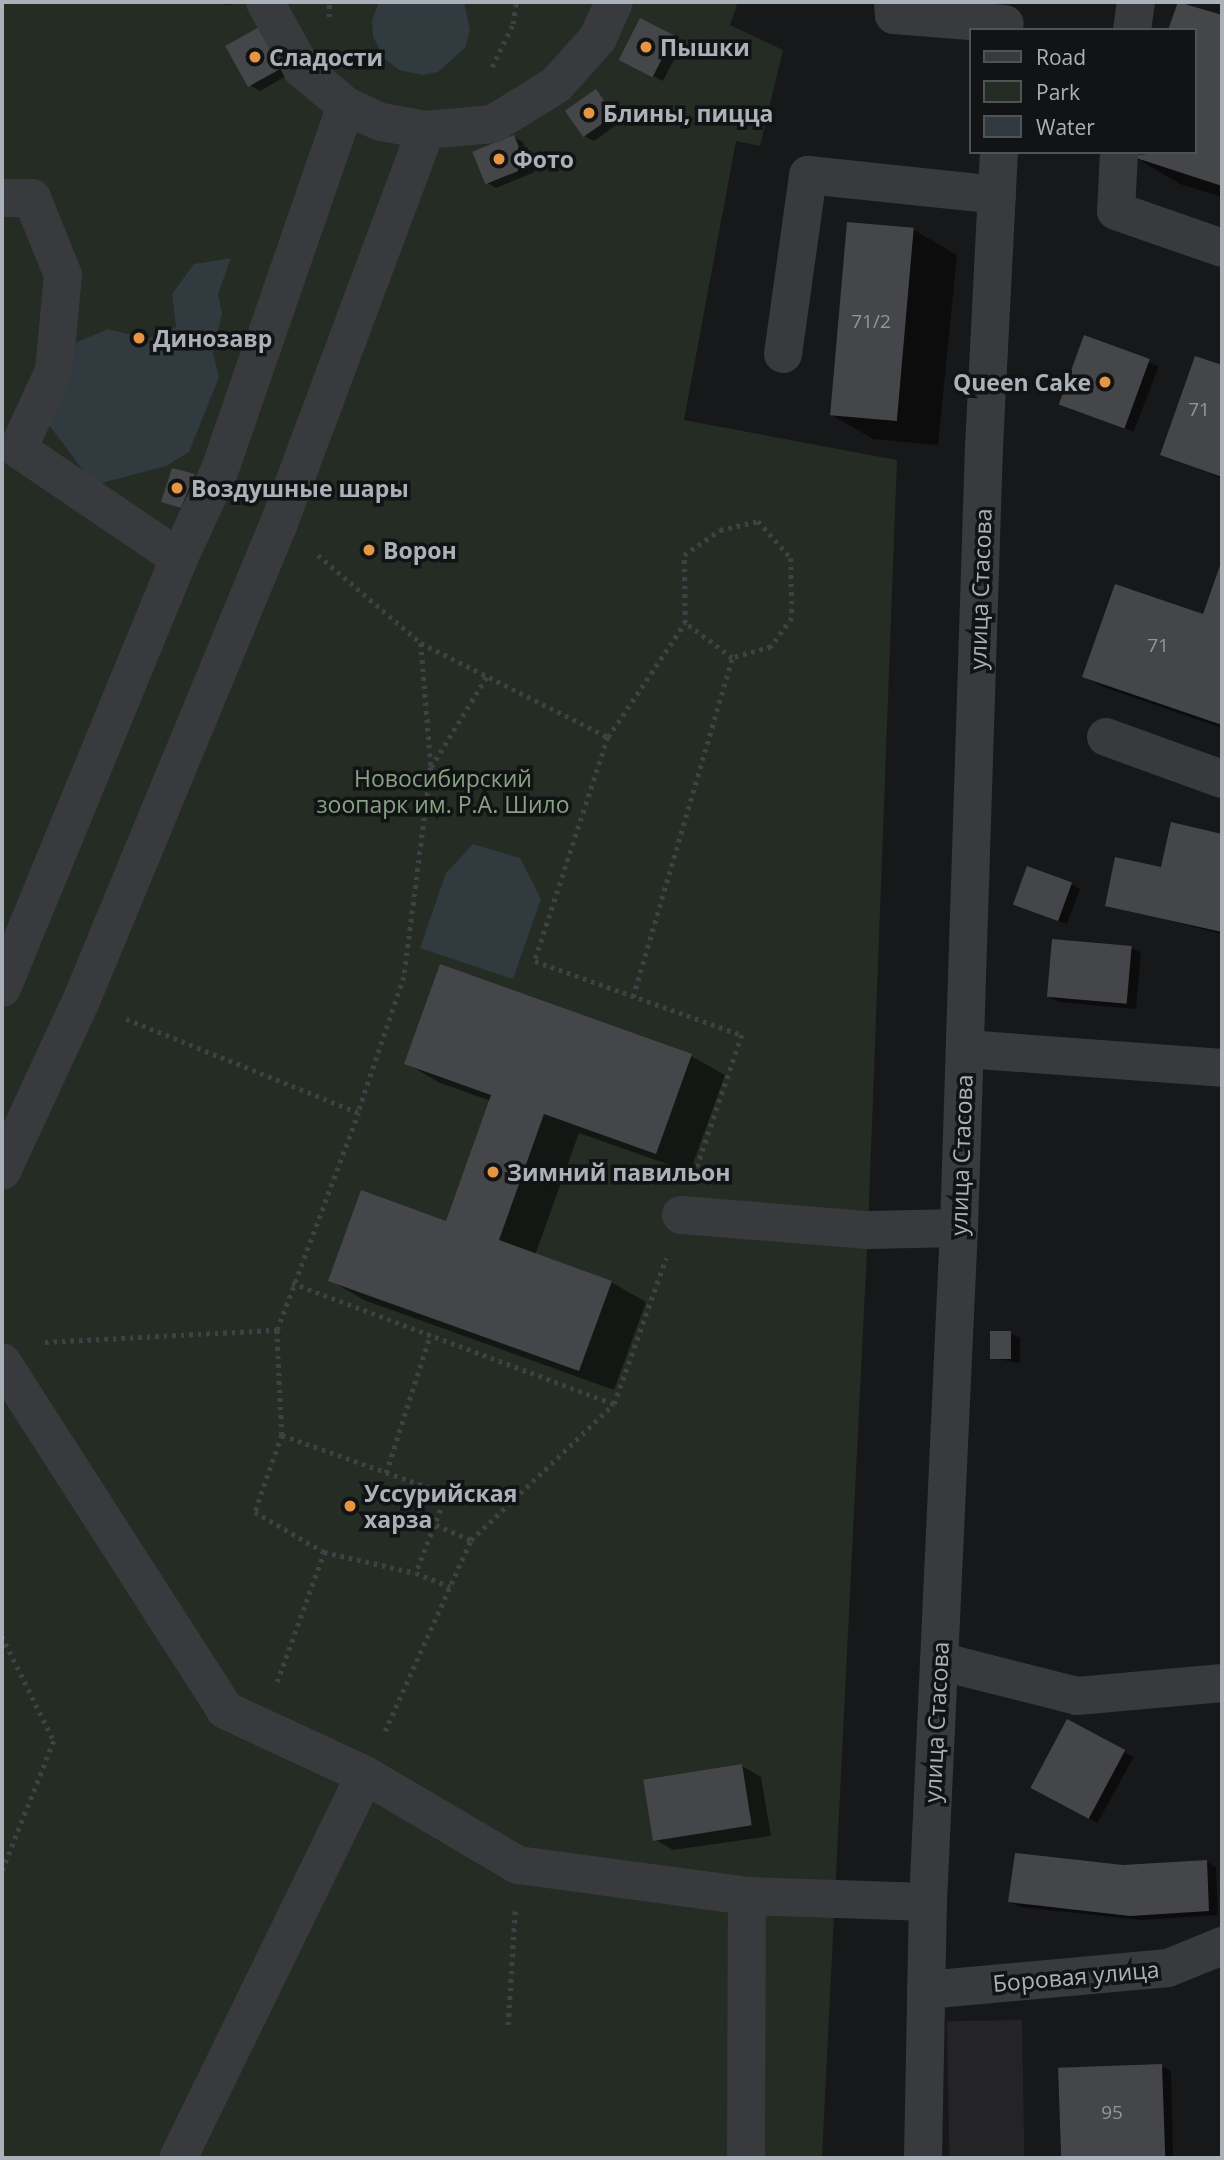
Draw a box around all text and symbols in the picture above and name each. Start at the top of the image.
legend [968,28,1196,154]
place label: Пышки [660,33,750,61]
marker: Пышки [638,39,654,55]
place label: Сладости [269,43,383,71]
text: Road [1036,43,1086,71]
marker: Сладости [247,49,263,65]
text: Park [1036,78,1080,106]
place label: Блины, пицца [603,99,773,127]
marker: Блины, пицца [581,105,597,121]
text: Water [1036,113,1095,141]
place label: Фото [513,145,574,173]
marker: Фото [491,151,507,167]
house number: 71/2 [851,311,891,333]
place label: Динозавр [153,324,272,352]
marker: Динозавр [131,330,147,346]
place label: Queen Cake [953,368,1091,396]
marker: Queen Cake [1097,374,1113,390]
house number: 71 [1188,399,1210,421]
place label: Воздушные шары [191,474,409,502]
marker: Воздушные шары [169,480,185,496]
street label: улица Стасова [963,508,997,670]
place label: Ворон [383,536,457,564]
marker: Ворон [361,542,377,558]
house number: 71 [1147,635,1169,657]
park label: Новосибирский зоопарк им. Р.А. Шило [316,764,570,818]
street label: улица Стасова [944,1074,978,1236]
place label: Зимний павильон [507,1158,731,1186]
marker: Зимний павильон [485,1164,501,1180]
place label: Уссурийская харза [364,1479,517,1533]
marker: Уссурийская харза [342,1498,358,1514]
street label: улица Стасова [918,1641,954,1803]
street label: Боровая улица [992,1955,1160,1997]
house number: 95 [1101,2102,1123,2124]

